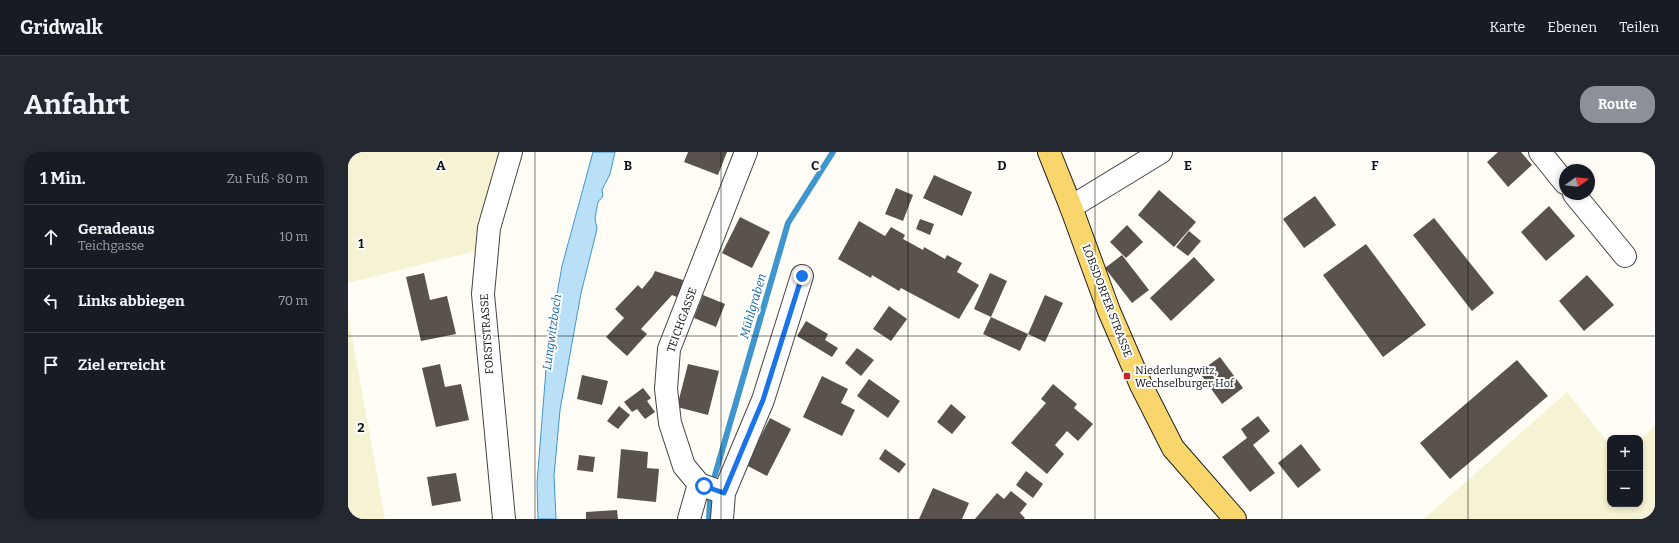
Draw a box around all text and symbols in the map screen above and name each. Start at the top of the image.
text: Gridwalk [20,16,103,39]
text: Karte [1490,19,1525,36]
text: Ebenen [1547,19,1597,36]
text: Teilen [1619,19,1659,36]
button: Route [1580,86,1655,123]
text: Anfahrt [24,88,130,121]
text: A [436,158,446,173]
text: B [624,158,632,173]
text: C [811,158,819,173]
text: D [997,158,1007,173]
text: E [1184,158,1192,173]
text: F [1371,158,1379,173]
north arrow [1559,164,1595,200]
text: 1 Min. [40,168,86,189]
text: Zu Fuß · 80 m [227,171,308,186]
text: Geradeaus [78,220,155,238]
icon: ahead [40,226,62,248]
text: 10 m [279,229,308,244]
text: 1 [358,236,364,251]
text: Teichgasse [78,238,144,253]
street label: LOBSDORFER STRASSE [1079,243,1135,359]
route end [793,267,811,285]
water label: Mühlgraben [737,272,769,340]
street label: TEICHGASSE [664,286,700,354]
icon: left [40,290,62,312]
text: Links abbiegen [78,292,185,310]
text: 70 m [278,293,308,308]
street label: FORSTSTRASSE [478,293,496,375]
water label: Lungwitzbach [540,293,564,371]
icon: arrive [40,354,62,376]
text: Ziel erreicht [78,356,166,374]
place label: Niederlungwitz, Wechselburger Hof [1135,364,1235,390]
marker: Niederlungwitz, Wechselburger Hof [1122,371,1132,381]
text: 2 [357,420,365,435]
map controls [1607,435,1643,507]
button: + [1607,435,1643,471]
button: − [1607,471,1643,507]
route start [695,477,713,495]

